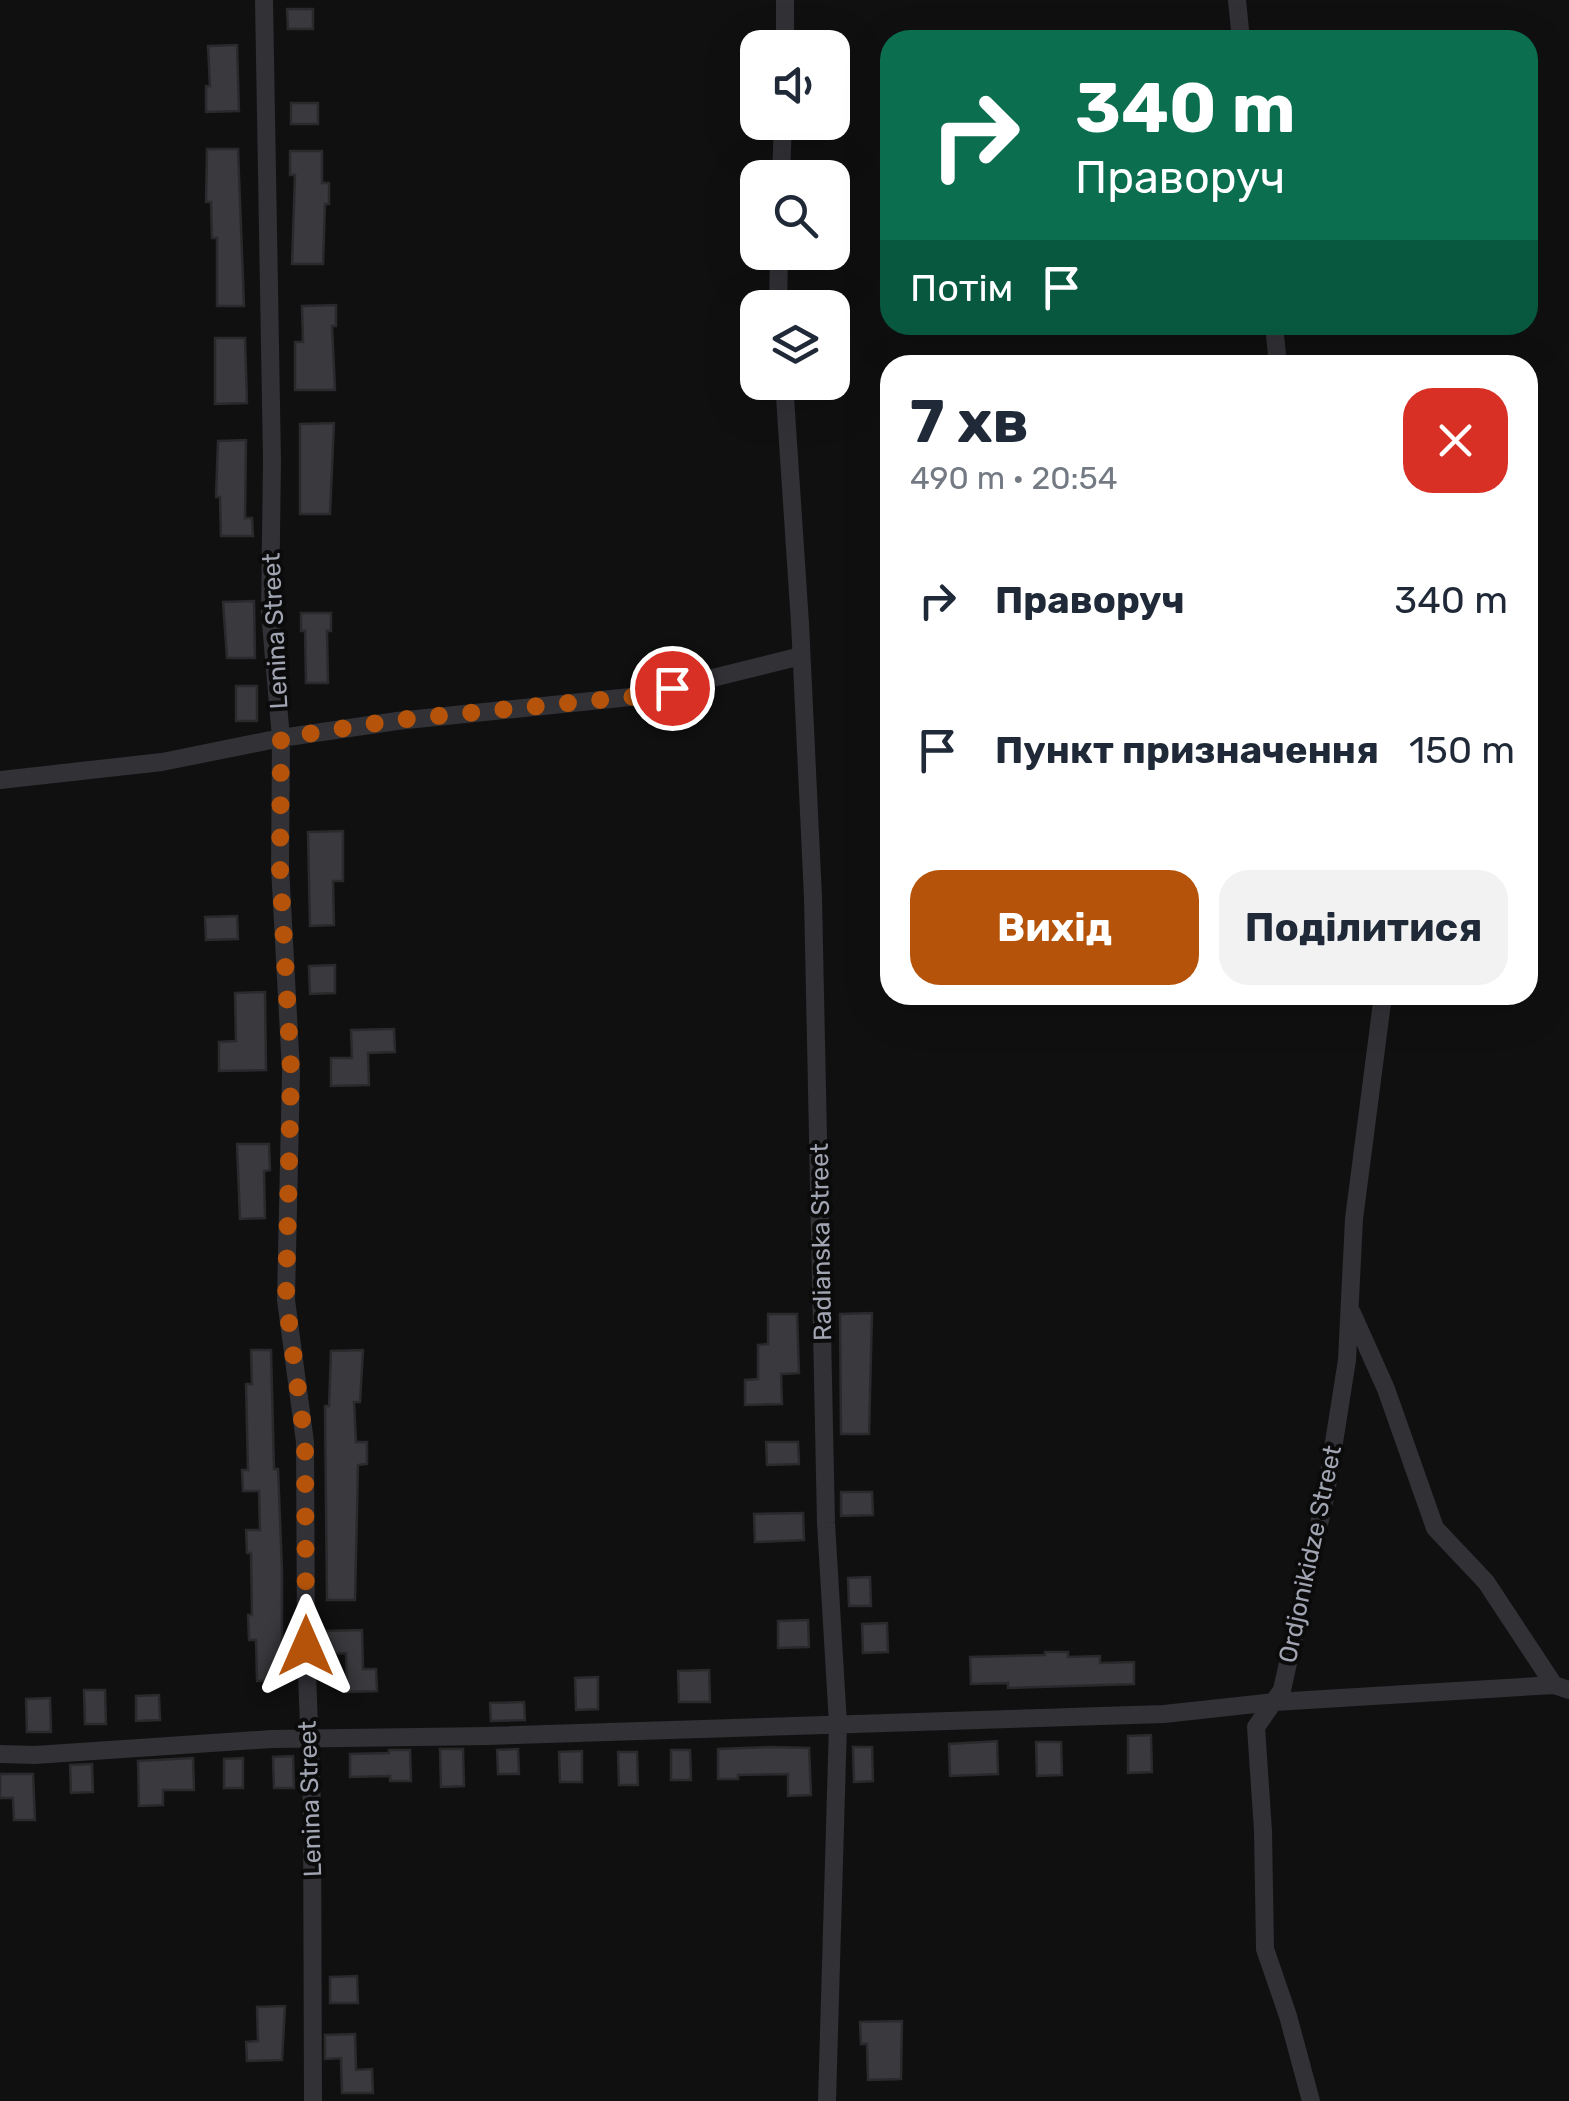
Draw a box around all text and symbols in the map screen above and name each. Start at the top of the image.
map controls [740,30,850,400]
button: sound [740,30,850,140]
text: 340 m [1075,67,1296,150]
icon: right [910,70,1040,200]
text: Праворуч [1075,151,1285,204]
button: search [740,160,850,270]
icon: arrive [1034,260,1089,315]
text: Потім [910,265,1014,311]
button: layers [740,290,850,400]
text: 7 хв [910,386,1029,457]
button: close [1403,388,1508,493]
text: 490 m · 20:54 [910,459,1118,497]
street label: Lenina Street [256,552,294,710]
icon: right [910,573,965,628]
text: Праворуч [995,577,1185,623]
text: 340 m [1394,577,1508,623]
pin [630,646,715,731]
icon: arrive [645,661,700,716]
icon: arrive [910,723,965,778]
text: Пункт призначення [995,727,1379,773]
text: 150 m [1409,727,1515,773]
button: Вихід [910,870,1199,985]
button: Поділитися [1219,870,1508,985]
street label: Radianska Street [805,1143,837,1341]
street label: Ordjonikidze Street [1273,1442,1347,1665]
position arrow [254,1594,358,1698]
street label: Lenina Street [293,1720,327,1878]

